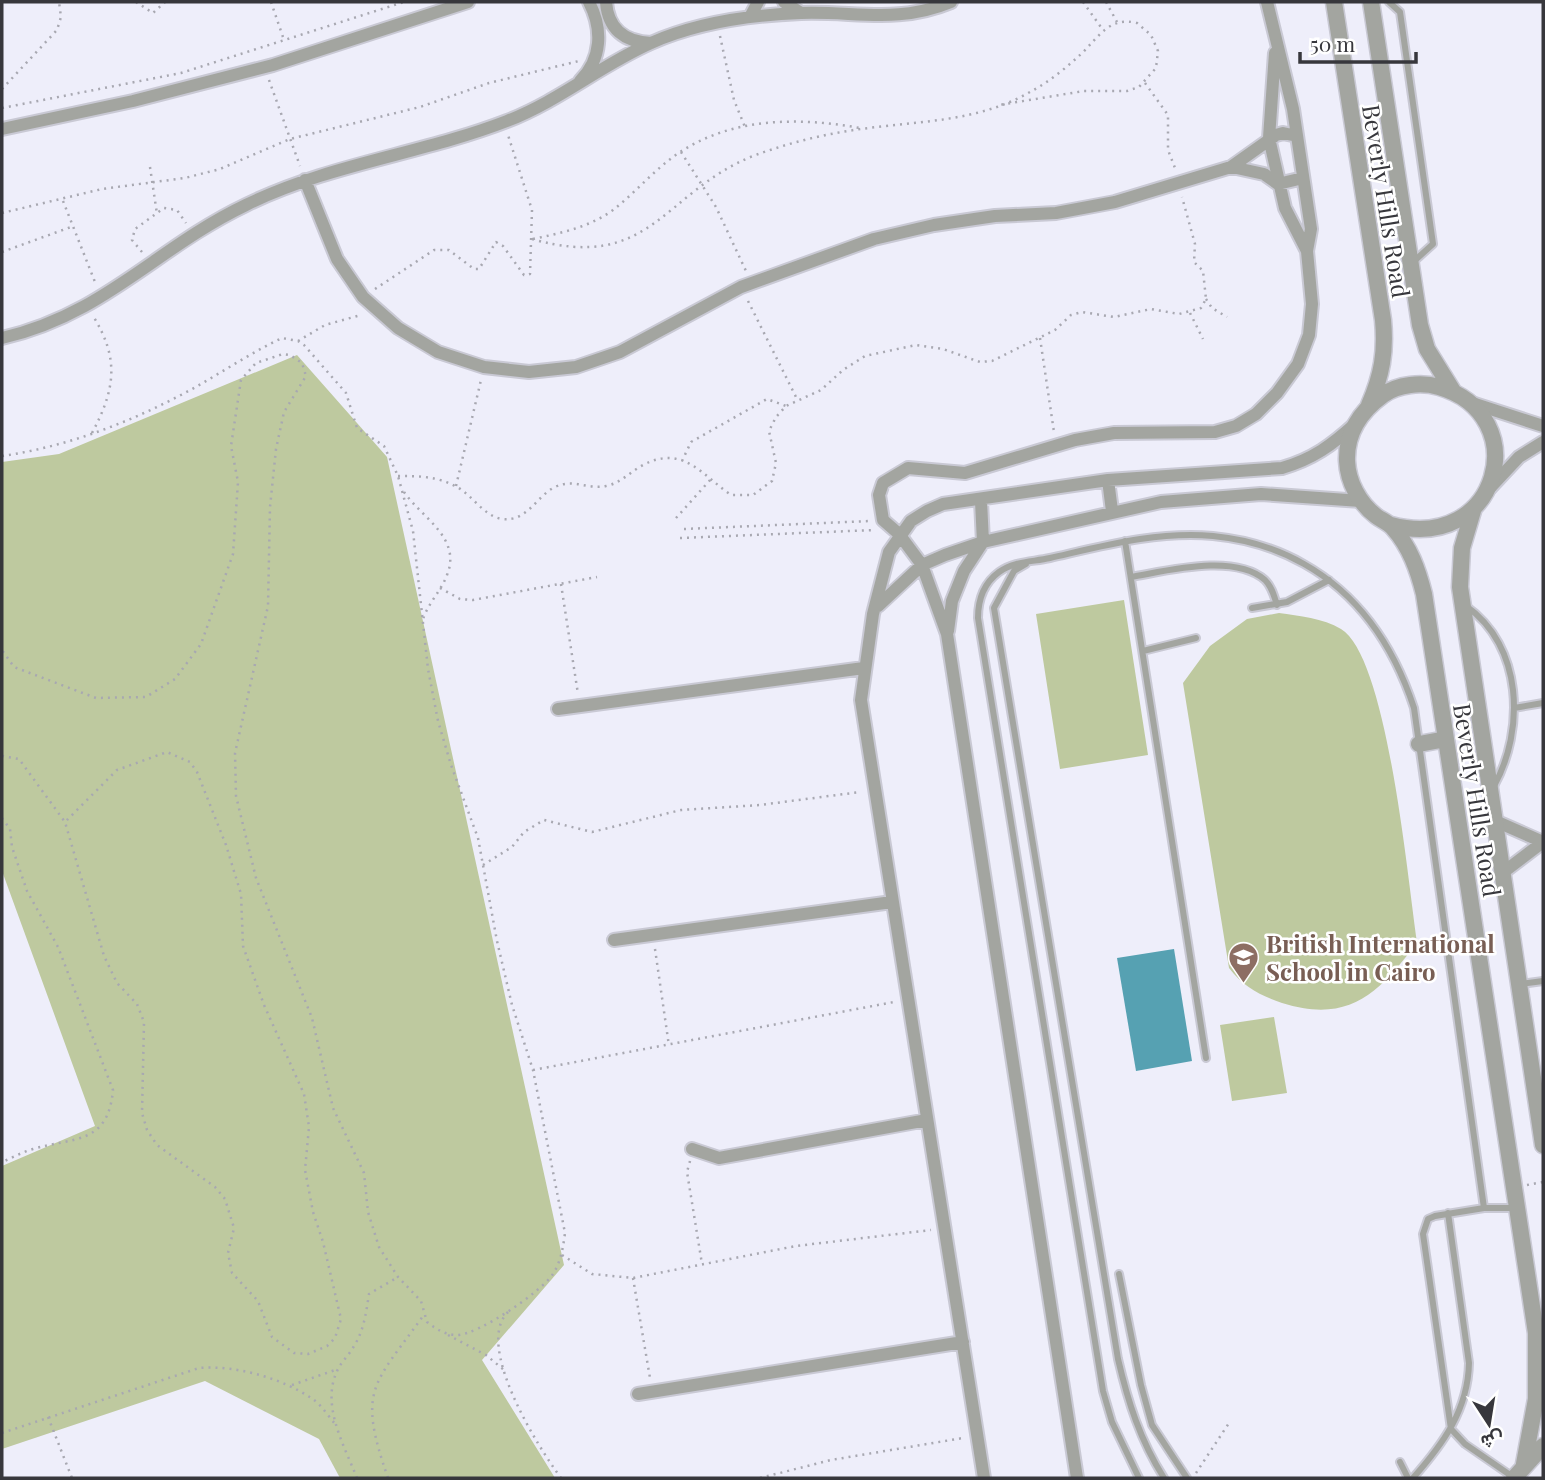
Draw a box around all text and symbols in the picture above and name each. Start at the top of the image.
scale bar [1300,21,1416,65]
text: 50 m [1310,29,1356,57]
street label: Beverly Hills Road [1356,102,1418,300]
street label: Beverly Hills Road [1447,701,1509,899]
place label: British International School in Cairo [1266,927,1495,987]
school or university icon: British International School in Cairo [1226,940,1260,984]
north arrow [1454,1389,1524,1459]
text: ش [1479,1427,1507,1457]

